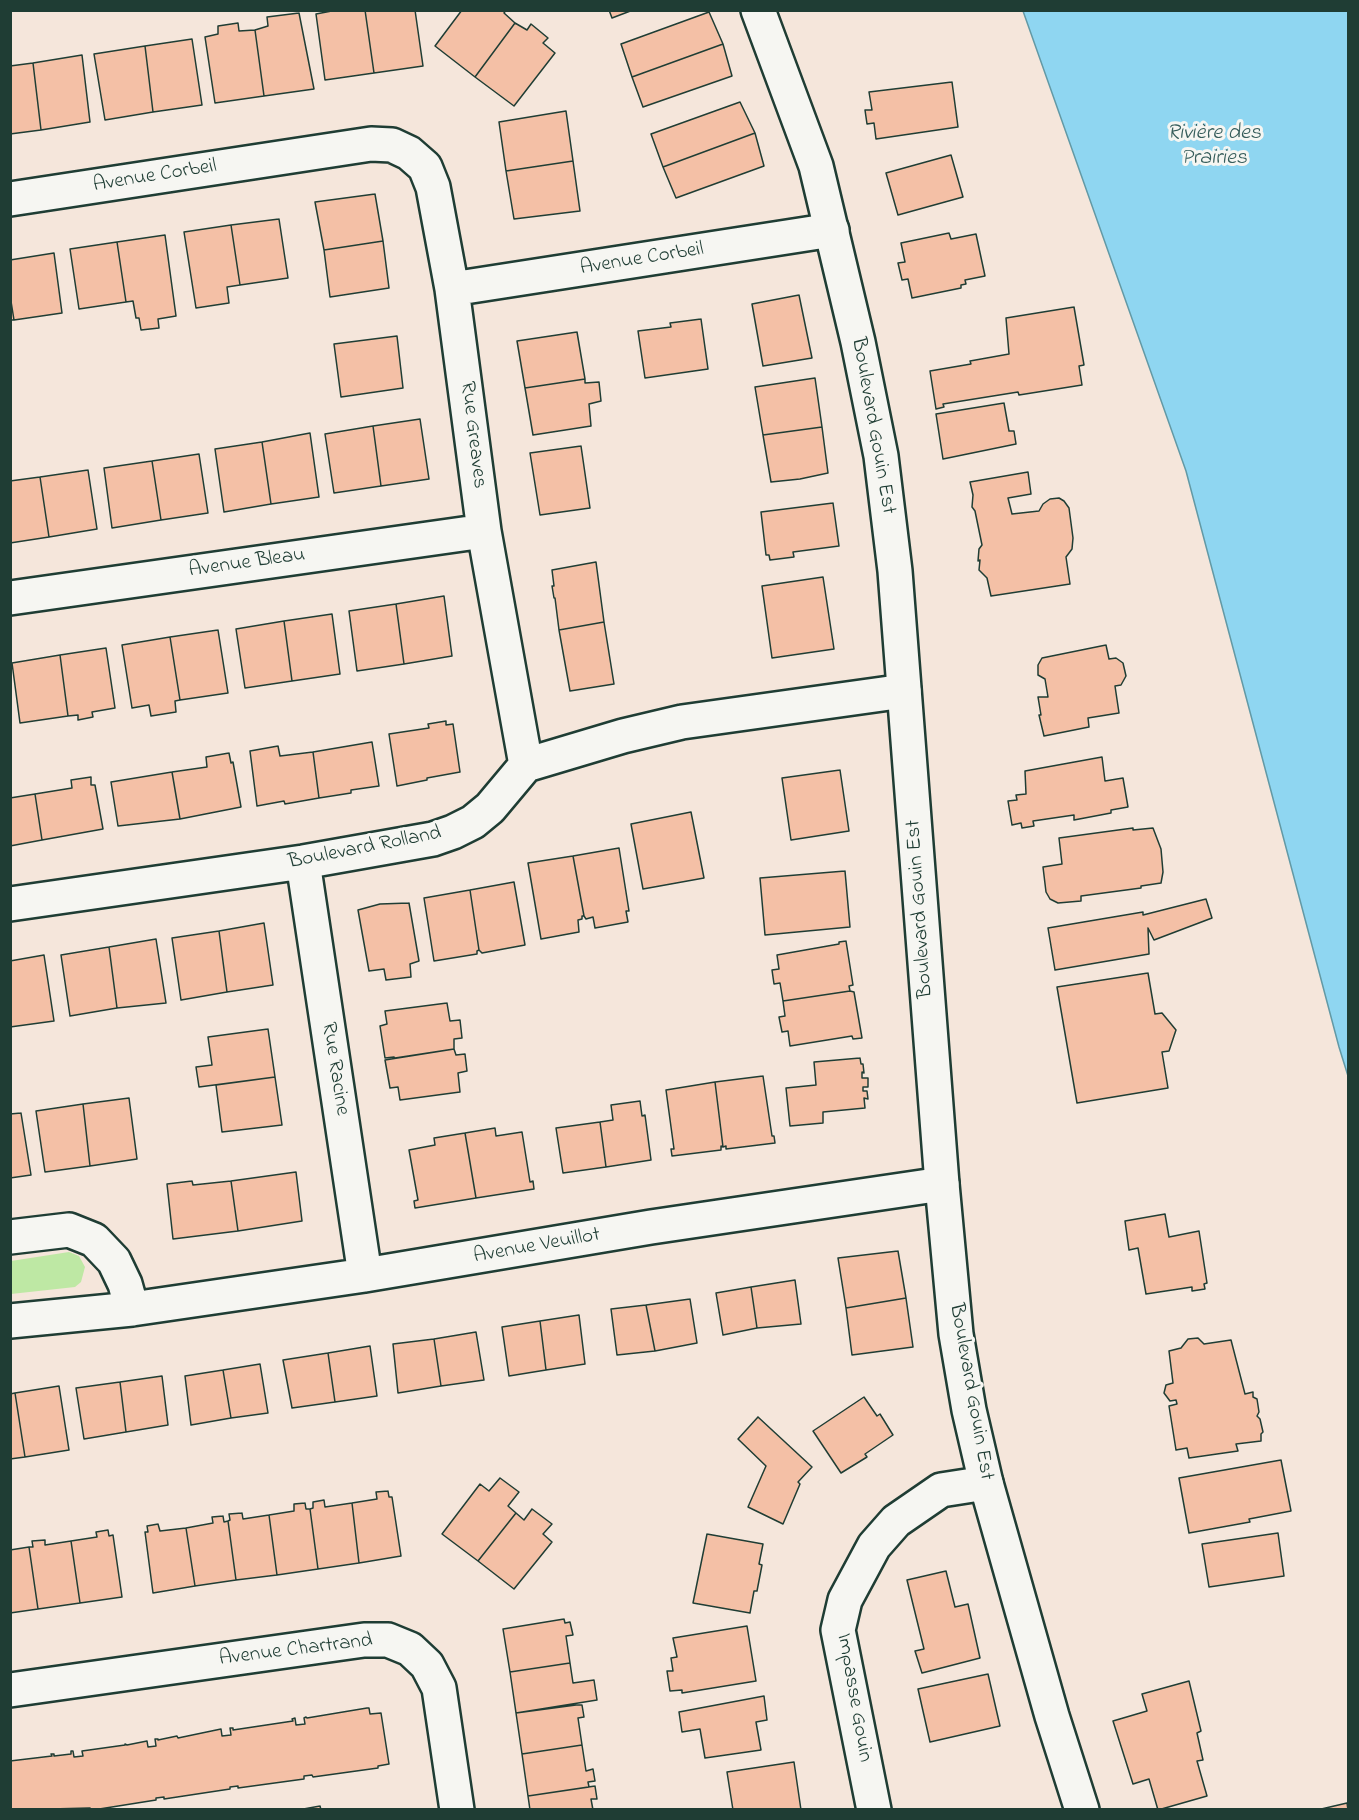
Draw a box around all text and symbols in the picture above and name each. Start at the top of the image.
water label: Rivière des Prairies [1167,121,1261,172]
street label: Avenue Corbeil [91,155,219,199]
street label: Avenue Corbeil [578,238,706,282]
street label: Boulevard Gouin Est [844,336,900,516]
street label: Rue Greaves [453,380,491,490]
street label: Avenue Bleau [187,543,307,585]
street label: Boulevard Gouin Est [902,819,940,999]
street label: Boulevard Rolland [286,822,444,876]
street label: Rue Racine [314,1021,354,1117]
street label: Avenue Veuillot [472,1223,602,1271]
street label: Boulevard Gouin Est [942,1302,998,1482]
street label: Avenue Chartrand [218,1629,374,1673]
street label: Impasse Gouin [829,1632,877,1764]

